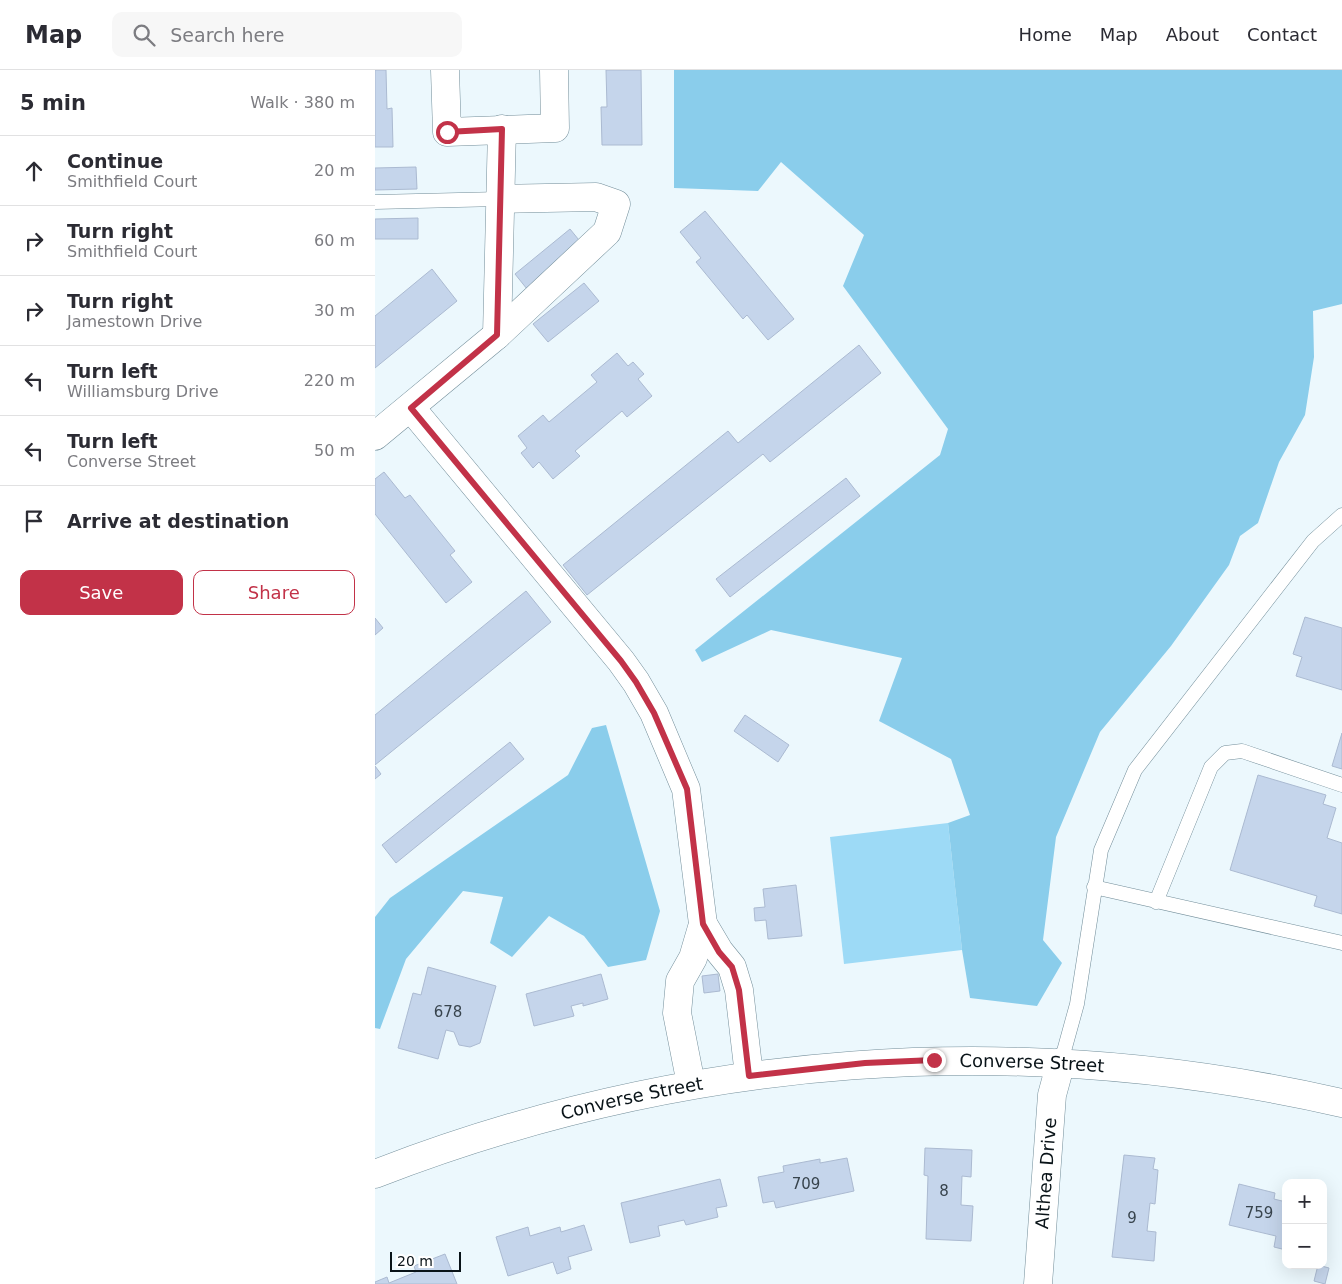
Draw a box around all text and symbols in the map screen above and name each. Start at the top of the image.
search box [112,12,462,57]
text: Map [25,21,82,49]
icon: search [130,21,158,49]
text: Search here [170,24,284,46]
text: Home [1019,24,1072,45]
text: Map [1100,24,1138,45]
text: About [1166,24,1219,45]
text: Contact [1247,24,1317,45]
text: 5 min [20,91,86,115]
text: Walk · 380 m [250,93,355,112]
route start [436,121,459,144]
text: Continue [67,150,163,172]
icon: ahead [20,157,48,185]
text: 20 m [314,161,355,180]
text: Smithfield Court [67,172,197,191]
text: Turn right [67,220,173,242]
icon: right [20,227,48,255]
text: 60 m [314,231,355,250]
text: Smithfield Court [67,242,197,261]
text: Turn right [67,290,173,312]
icon: right [20,297,48,325]
text: 30 m [314,301,355,320]
text: Jamestown Drive [67,312,202,331]
text: Turn left [67,360,158,382]
icon: left [20,367,48,395]
text: 220 m [304,371,355,390]
text: Williamsburg Drive [67,382,218,401]
text: Turn left [67,430,158,452]
icon: left [20,437,48,465]
text: 50 m [314,441,355,460]
text: Converse Street [67,452,196,471]
icon: arrive [20,507,48,535]
text: Arrive at destination [67,510,289,532]
button: Save [20,570,183,615]
button: Share [193,570,355,615]
house number: 678 [434,1003,462,1021]
route end [923,1049,946,1072]
street label: Converse Street [959,1050,1105,1076]
street label: Converse Street [558,1073,704,1124]
street label: Althea Drive [1031,1117,1060,1230]
house number: 709 [792,1175,820,1193]
map controls [1282,1179,1327,1269]
button: + [1282,1179,1327,1224]
house number: 8 [939,1182,949,1200]
house number: 759 [1245,1204,1273,1222]
house number: 9 [1127,1209,1137,1227]
button: − [1282,1224,1327,1269]
scale bar [390,1249,461,1272]
text: 20 m [397,1253,433,1269]

